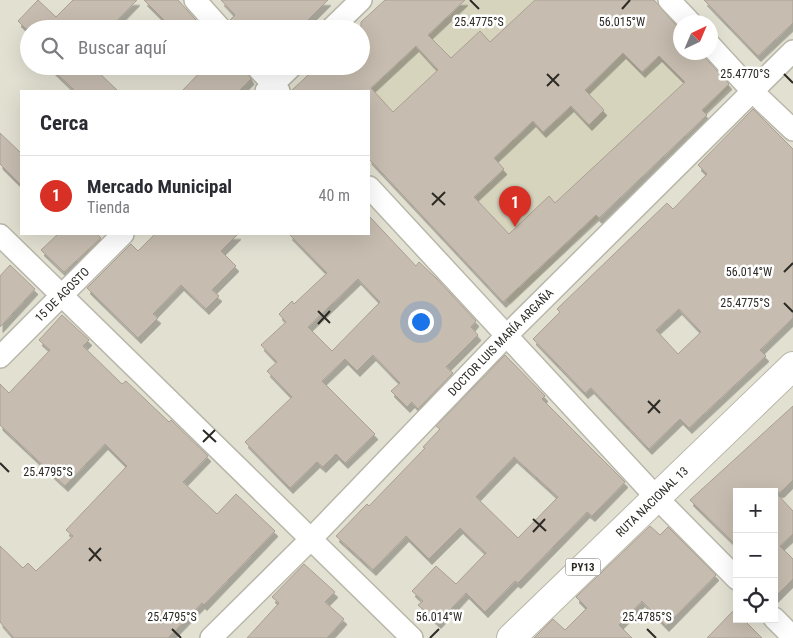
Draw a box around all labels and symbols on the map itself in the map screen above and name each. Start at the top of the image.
text: 25.4775°S [454,15,504,29]
text: 56.015°W [599,15,645,29]
north arrow [673,15,718,60]
text: 25.4770°S [720,67,770,81]
pin: 1 [499,186,531,227]
street label: 15 DE AGOSTO [32,265,92,325]
text: 56.014°W [726,265,772,279]
street label: DOCTOR LUIS MARÍA ARGAÑA [445,286,556,399]
text: 25.4775°S [720,296,770,310]
your location [408,309,434,335]
street label: RUTA NACIONAL 13 [613,464,691,540]
text: 25.4795°S [23,465,73,479]
road number: PY13 [566,558,600,576]
text: 25.4795°S [147,610,197,624]
text: 56.014°W [416,610,462,624]
text: 25.4785°S [622,610,672,624]

